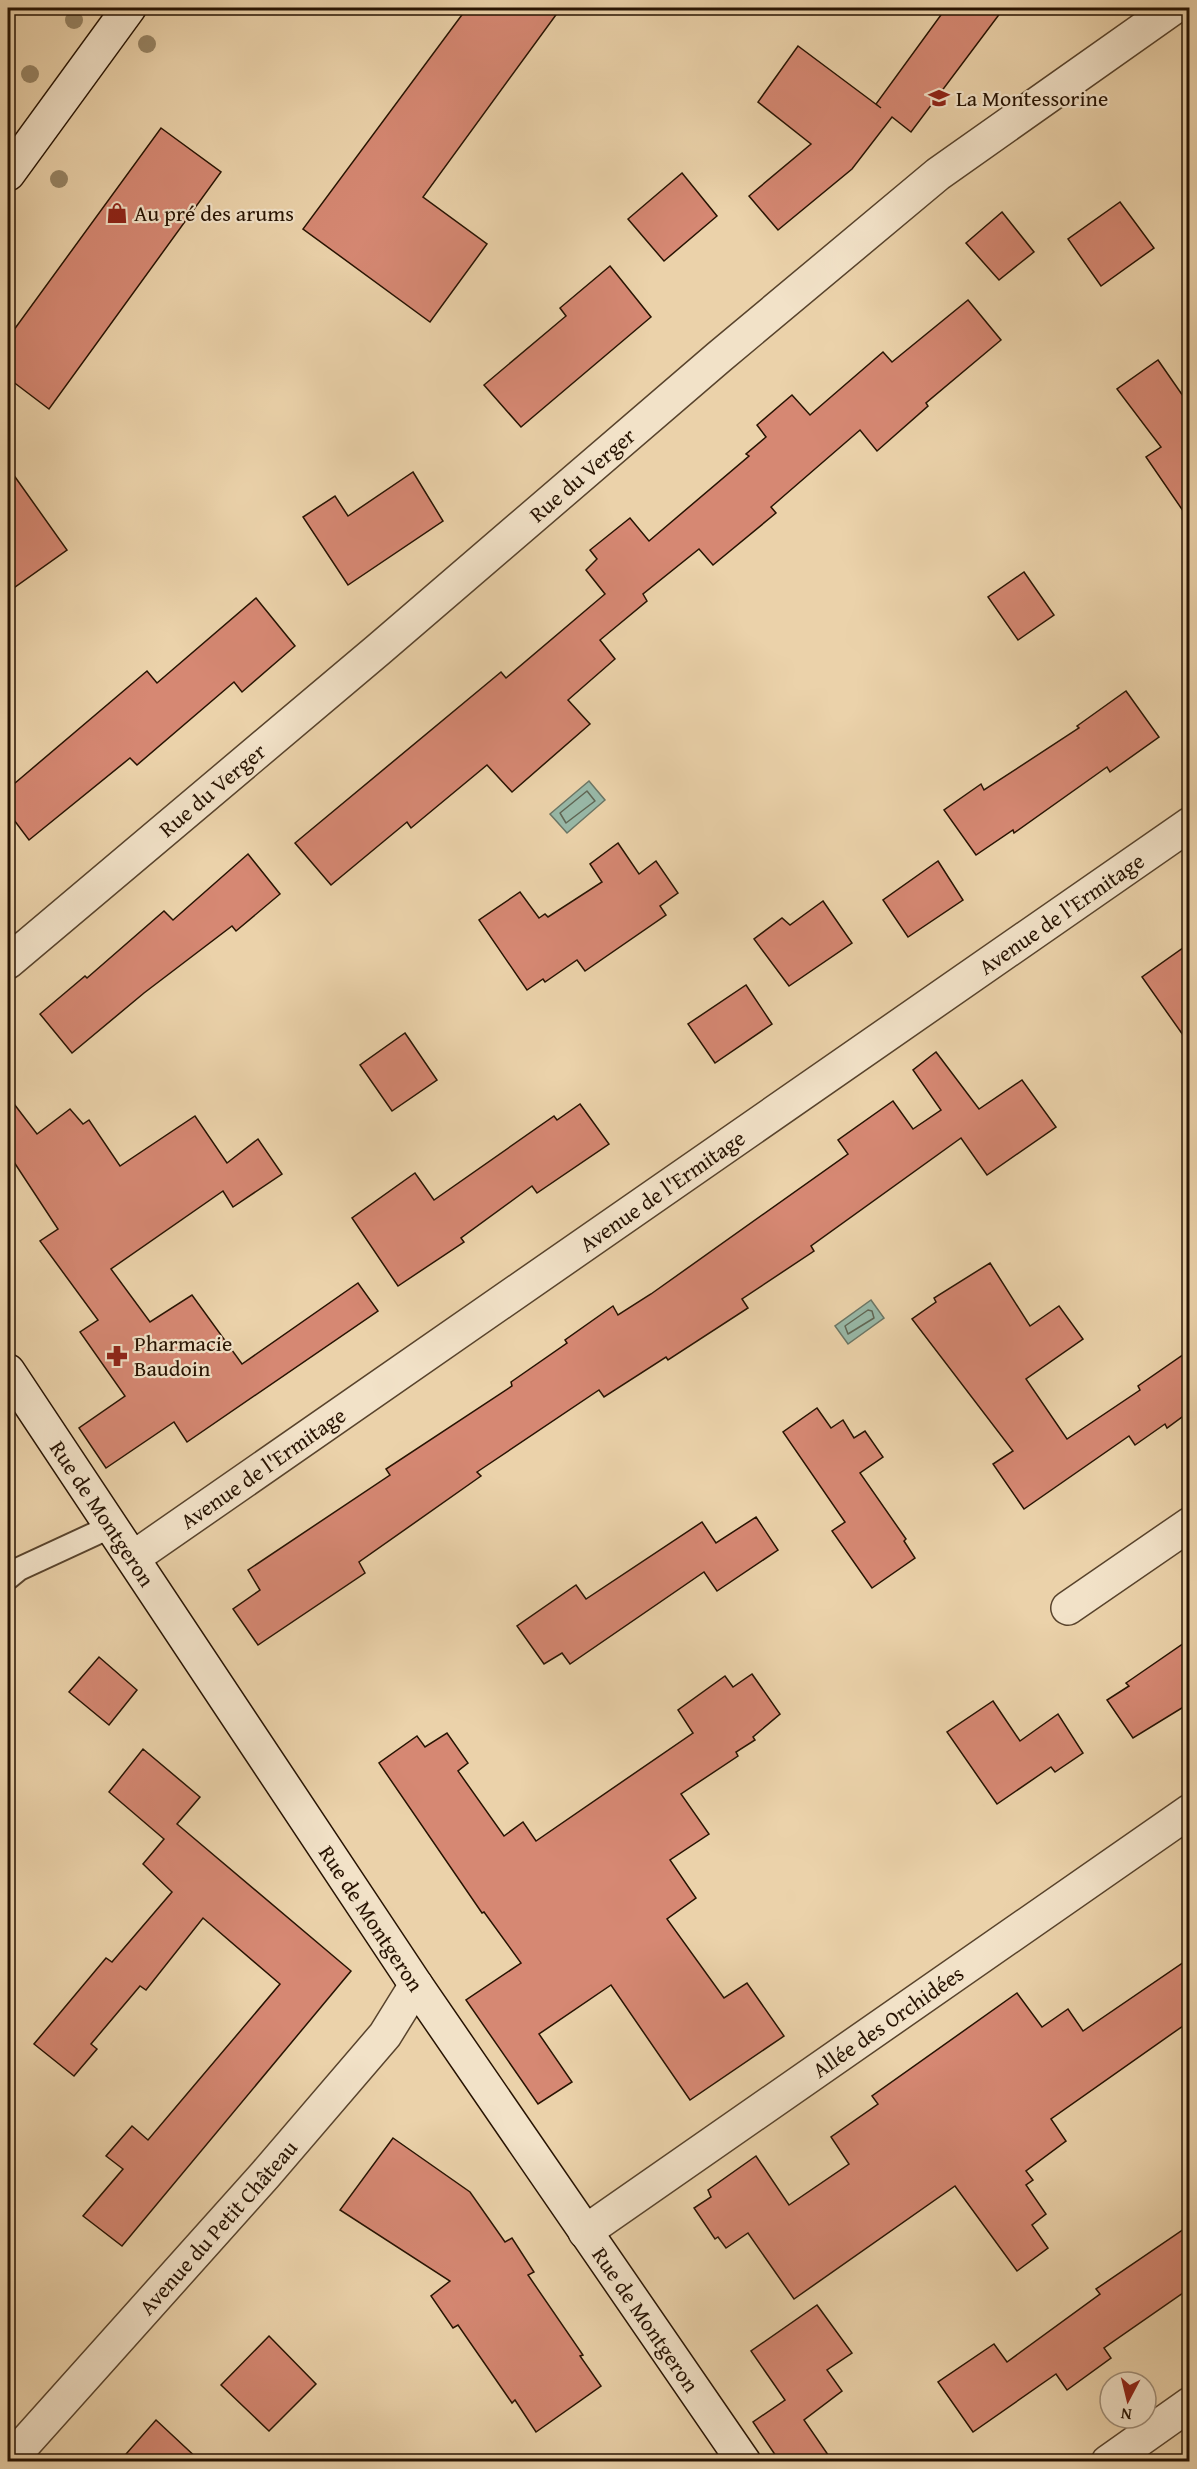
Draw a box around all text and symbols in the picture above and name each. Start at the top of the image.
place label: La Montessorine [956,82,1108,114]
school or university icon: La Montessorine [927,86,951,110]
place label: Au pré des arums [134,197,294,229]
shop icon: Au pré des arums [105,201,129,225]
street label: Rue du Verger [522,420,642,530]
street label: Rue du Verger [152,735,273,844]
street label: Avenue de l'Ermitage [972,845,1150,982]
street label: Avenue de l'Ermitage [573,1122,751,1259]
place label: Pharmacie Baudoin [134,1327,232,1384]
pharmacy icon: Pharmacie Baudoin [105,1344,129,1368]
street label: Avenue de l'Ermitage [174,1399,352,1537]
street label: Rue de Montgeron [42,1434,163,1593]
street label: Rue de Montgeron [311,1839,432,1998]
street label: Allée des Orchidées [806,1957,970,2085]
street label: Avenue du Petit Château [131,2132,305,2322]
street label: Rue de Montgeron [585,2240,708,2399]
north arrow [1098,2370,1158,2430]
text: N [1119,2402,1133,2427]

